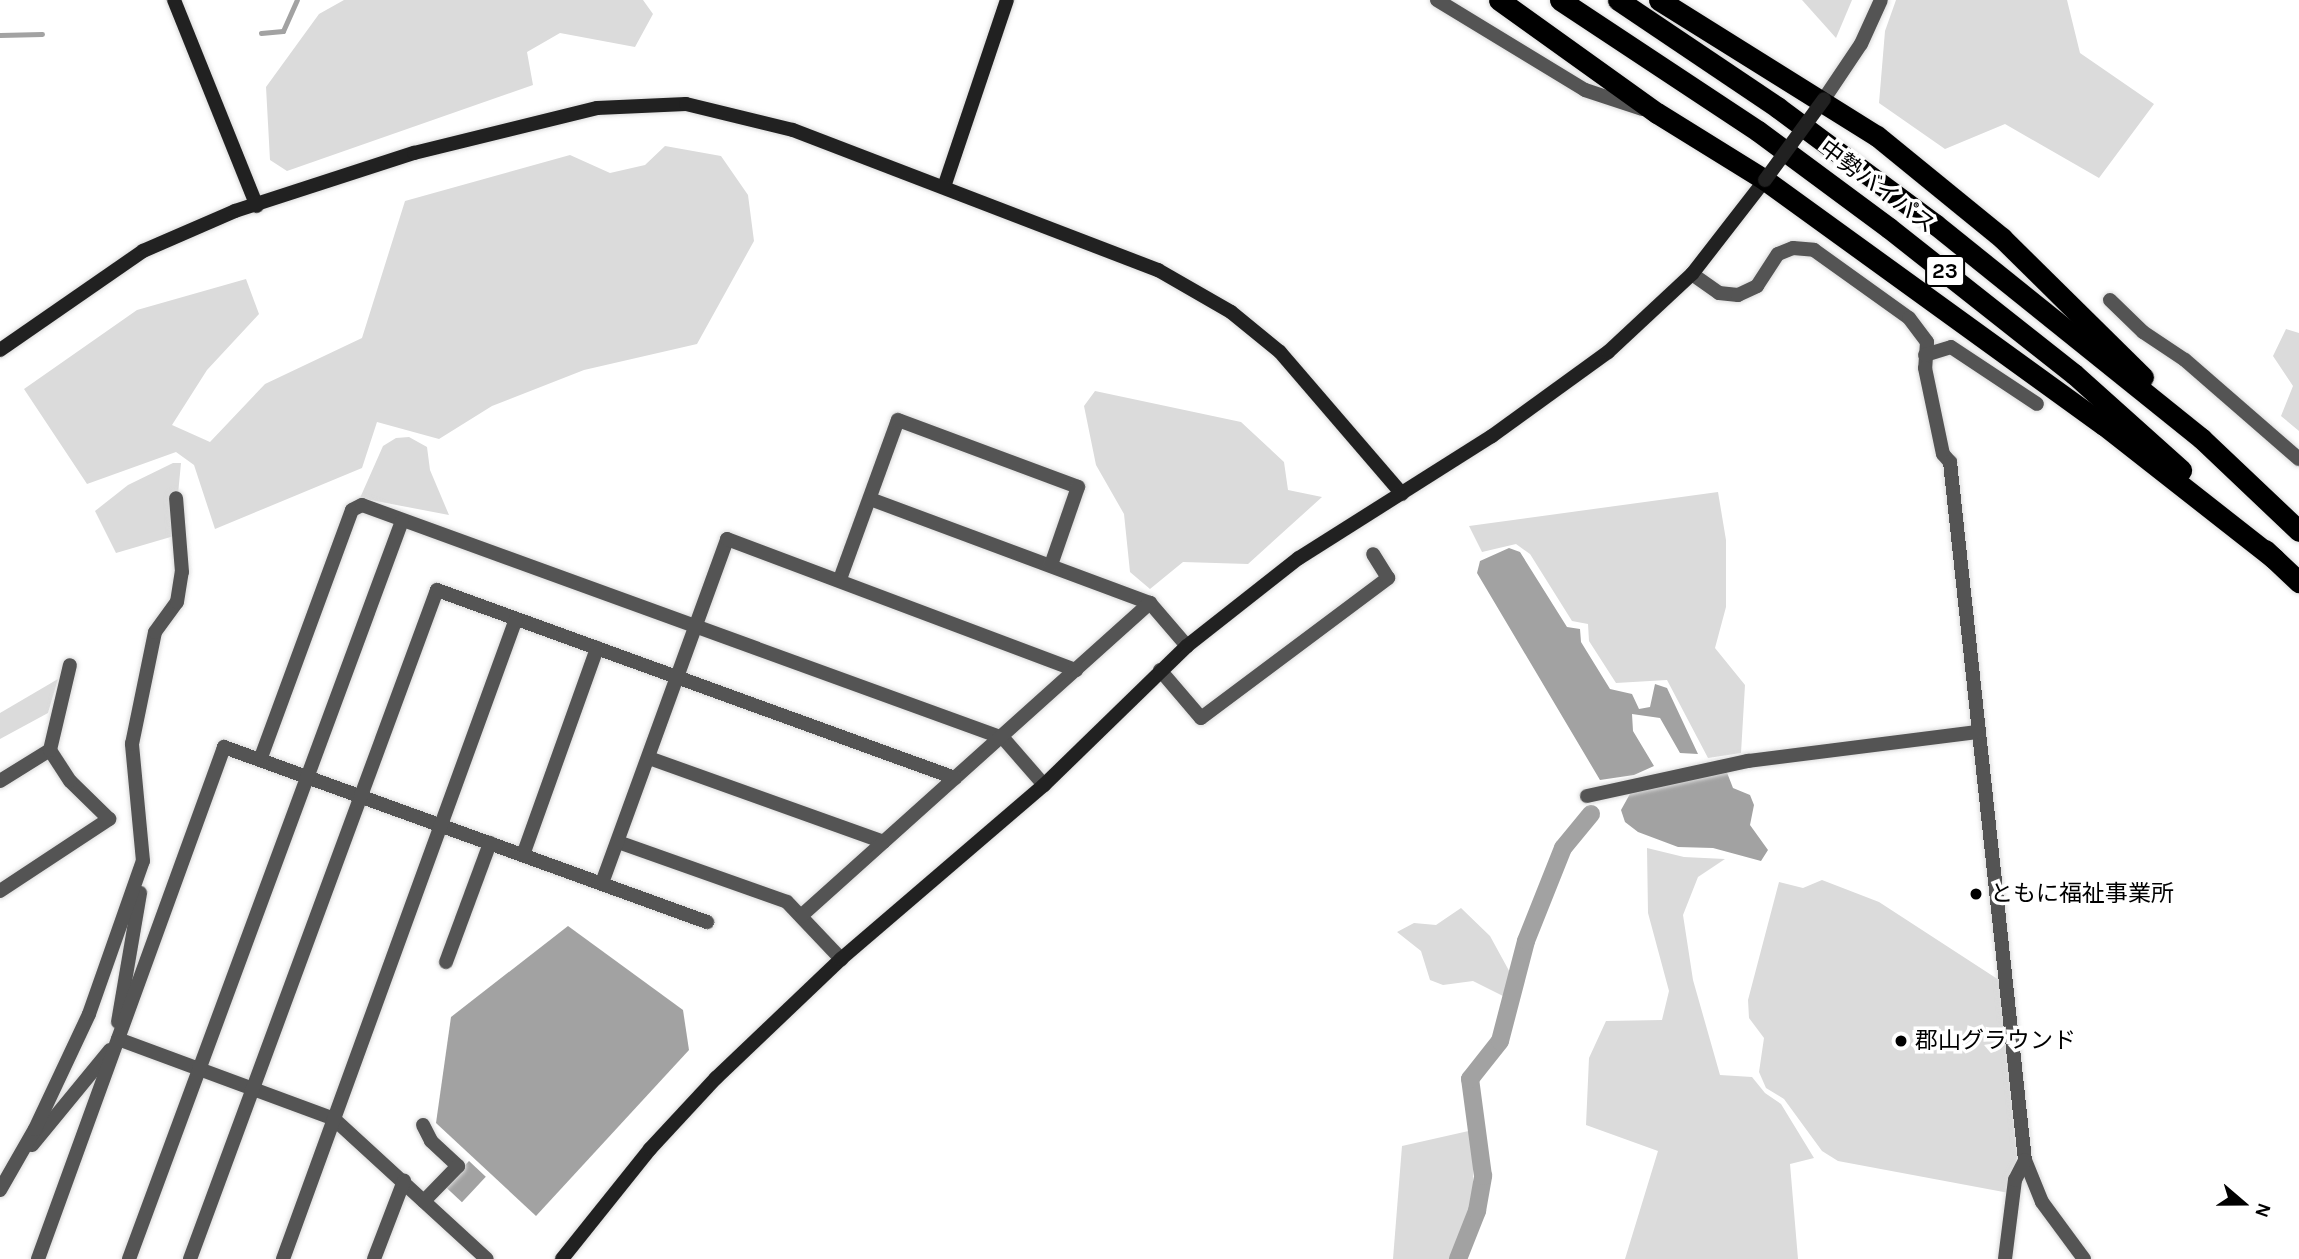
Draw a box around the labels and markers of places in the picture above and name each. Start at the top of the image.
place label: ともに福祉事業所 [1990,880,2174,908]
marker: ともに福祉事業所 [1968,886,1984,902]
place label: 郡山グラウンド [1915,1027,2076,1055]
marker: 郡山グラウンド [1893,1033,1909,1049]

